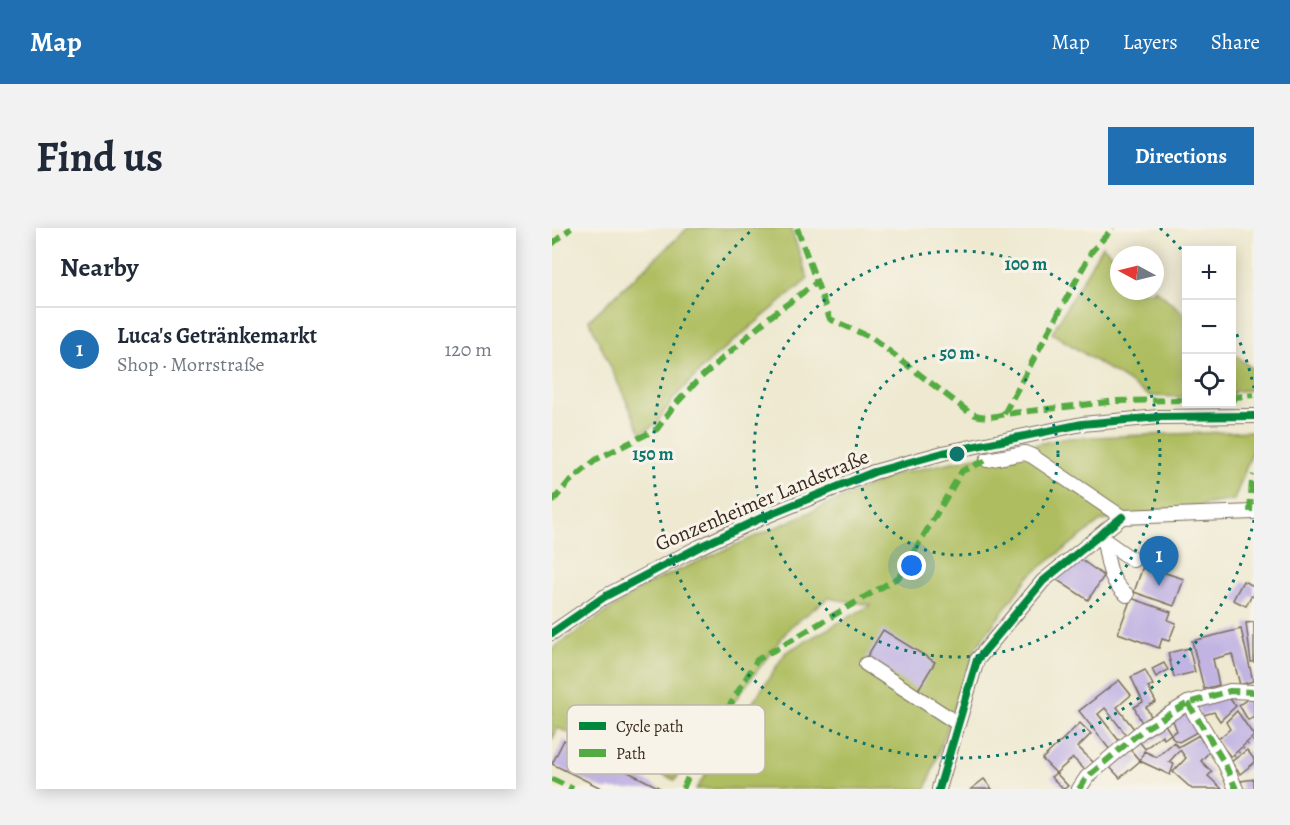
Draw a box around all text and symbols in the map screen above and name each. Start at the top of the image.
text: Map [30,23,82,61]
text: Map [1051,28,1090,56]
text: Layers [1123,28,1178,56]
text: Share [1211,28,1260,56]
button: Directions [1108,127,1254,185]
text: Find us [36,128,163,185]
north arrow [1110,246,1164,300]
map controls [1182,246,1236,408]
button: + [1182,246,1236,300]
text: Nearby [60,250,139,285]
text: 100 m [1005,252,1047,276]
button: − [1182,300,1236,354]
text: Luca's Getränkemarkt [117,321,317,351]
text: 1 [76,336,83,363]
text: 120 m [444,336,492,363]
text: 50 m [940,341,974,365]
text: Shop · Morrstraße [117,351,265,378]
button: locate [1182,354,1236,408]
text: 150 m [632,442,674,466]
street label: Gonzenheimer Landstraße [651,442,873,558]
centre of rings [947,444,967,464]
pin: 1 [1140,536,1178,586]
your location [897,551,926,580]
legend [567,705,765,774]
text: Cycle path [616,716,684,738]
text: Path [616,743,646,765]

